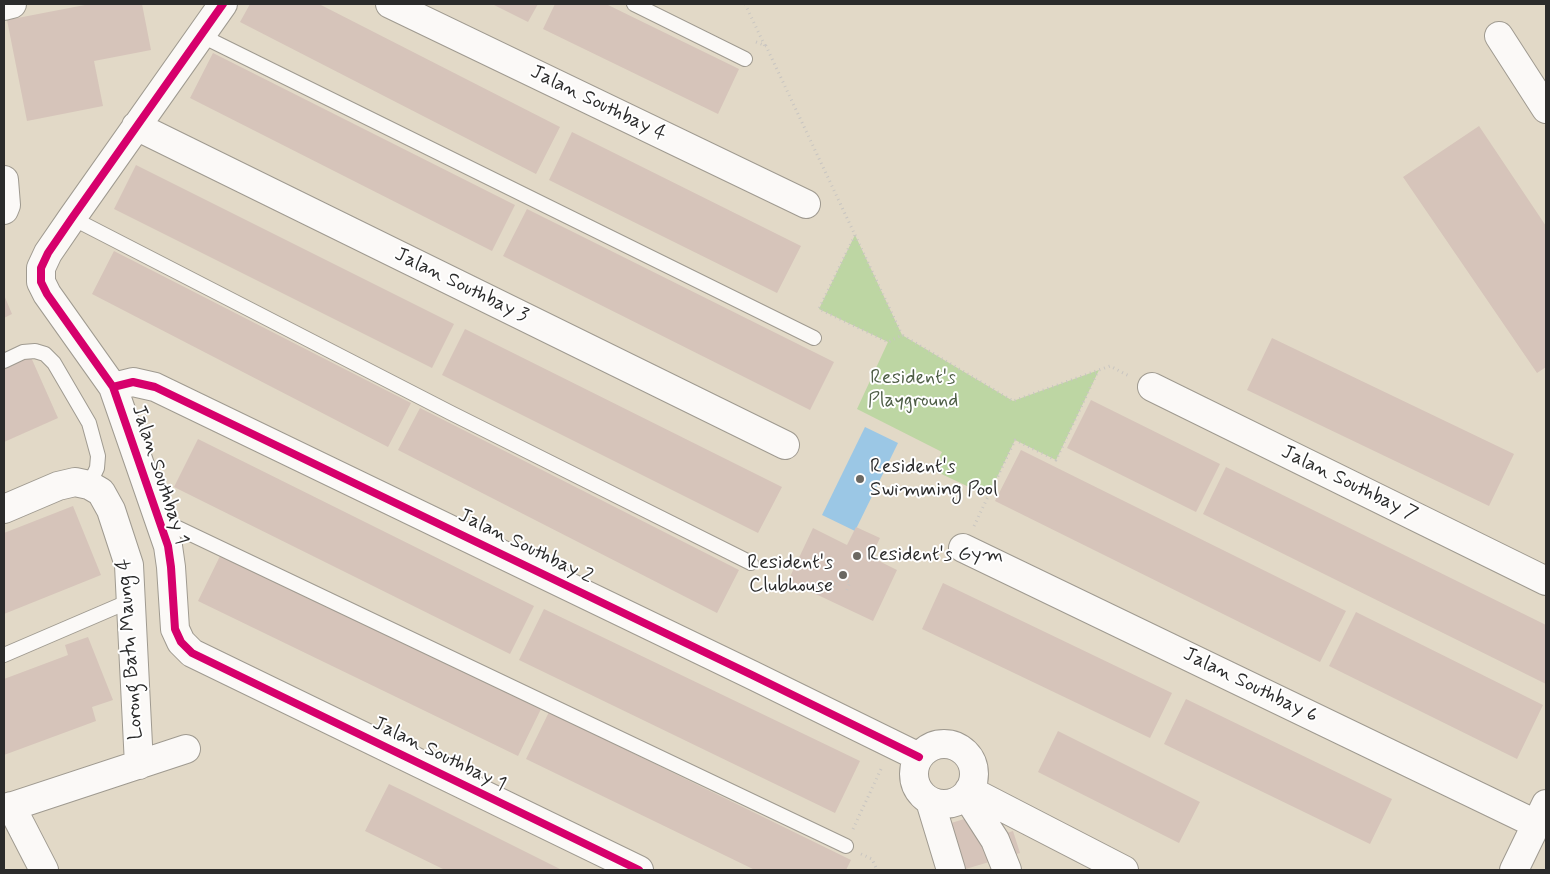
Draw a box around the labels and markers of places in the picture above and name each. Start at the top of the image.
place label: Resident's Swimming Pool [870,456,998,503]
marker: Resident's Swimming Pool [854,473,866,485]
place label: Resident's Gym [867,544,1003,568]
marker: Resident's Gym [851,550,863,562]
place label: Resident's Clubhouse [747,552,833,599]
marker: Resident's Clubhouse [837,569,849,581]

